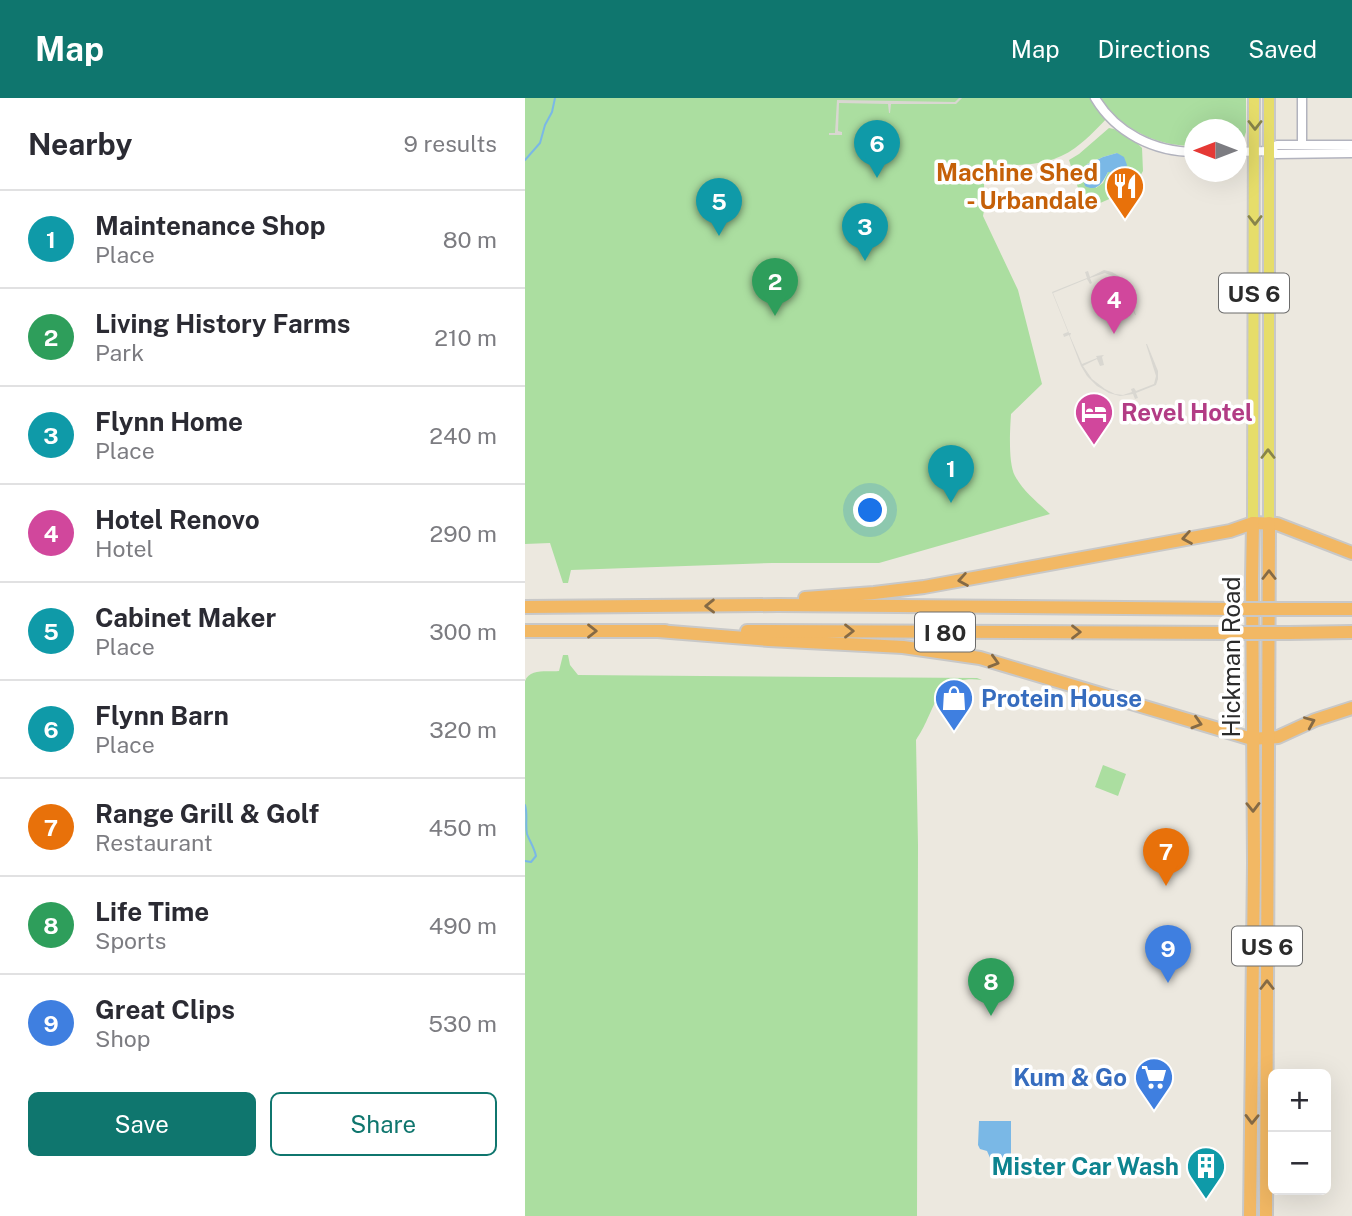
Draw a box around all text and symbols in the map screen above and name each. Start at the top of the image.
text: Map [35,30,104,68]
text: Map [1011,35,1060,63]
text: Directions [1098,35,1210,63]
text: Saved [1248,35,1317,63]
north arrow [1184,119,1247,182]
pin: 6 [854,120,900,178]
one-way arrow [1247,120,1263,131]
text: Nearby [28,126,132,162]
text: 9 results [404,130,497,157]
place label: Machine Shed - Urbandale [936,158,1098,214]
restaurant icon: Machine Shed - Urbandale [1104,165,1146,220]
pin: 5 [696,178,742,236]
pin: 3 [842,203,888,261]
text: Maintenance Shop [95,210,325,241]
one-way arrow [1247,215,1262,226]
text: 1 [46,226,56,253]
text: 80 m [443,226,497,253]
text: Place [95,241,155,268]
pin: 2 [752,258,798,316]
road number: US 6 [1219,274,1289,312]
pin: 4 [1091,276,1137,334]
text: Living History Farms [95,308,350,339]
text: 2 [44,324,58,351]
text: 210 m [434,324,497,351]
text: Park [95,339,144,366]
hotel icon: Revel Hotel [1073,391,1115,446]
place label: Revel Hotel [1121,398,1253,426]
text: Flynn Home [95,406,243,437]
text: 3 [43,422,59,449]
text: 240 m [429,422,497,449]
text: Place [95,437,155,464]
pin: 1 [928,445,974,503]
one-way arrow [1260,449,1276,459]
your location [853,493,887,527]
text: Hotel Renovo [95,504,260,535]
text: 4 [43,520,59,547]
text: 290 m [430,520,497,547]
one-way arrow [1181,530,1193,545]
text: Hotel [95,535,154,562]
one-way arrow [1261,570,1277,580]
one-way arrow [958,571,970,586]
street label: Hickman Road [1217,576,1245,738]
one-way arrow [704,598,715,613]
text: Cabinet Maker [95,602,276,633]
road number: I 80 [915,612,975,652]
text: 5 [43,618,59,645]
text: 300 m [429,618,497,645]
one-way arrow [587,623,597,639]
one-way arrow [844,623,855,639]
one-way arrow [1072,624,1082,640]
text: Place [95,633,155,660]
one-way arrow [988,653,1000,668]
shop icon: Protein House [933,677,975,732]
place label: Protein House [981,684,1142,712]
text: Flynn Barn [95,700,229,731]
one-way arrow [1191,715,1203,730]
text: 6 [43,716,59,743]
text: 320 m [429,716,497,743]
one-way arrow [1303,717,1315,731]
text: Place [95,731,155,758]
text: Range Grill & Golf [95,798,319,829]
one-way arrow [1245,803,1261,813]
text: 7 [44,814,58,841]
text: 450 m [428,814,497,841]
pin: 7 [1143,828,1189,886]
text: Restaurant [95,829,213,856]
text: Life Time [95,896,209,927]
text: 8 [43,912,59,939]
text: 490 m [429,912,497,939]
pin: 9 [1145,925,1191,983]
road number: US 6 [1232,926,1302,966]
text: Sports [95,927,166,954]
pin: 8 [968,958,1014,1016]
one-way arrow [1259,979,1275,989]
text: Great Clips [95,994,235,1025]
text: 9 [43,1010,59,1037]
text: 530 m [428,1010,497,1037]
text: Shop [95,1025,150,1052]
supermarket icon: Kum & Go [1133,1056,1175,1111]
place label: Kum & Go [1013,1063,1127,1091]
map controls [1268,1069,1331,1195]
button: + [1268,1069,1331,1132]
button: Save [28,1092,256,1156]
button: Share [270,1092,497,1156]
one-way arrow [1244,1114,1260,1124]
button: − [1268,1132,1331,1195]
building icon: Mister Car Wash [1185,1145,1227,1200]
place label: Mister Car Wash [992,1152,1179,1180]

